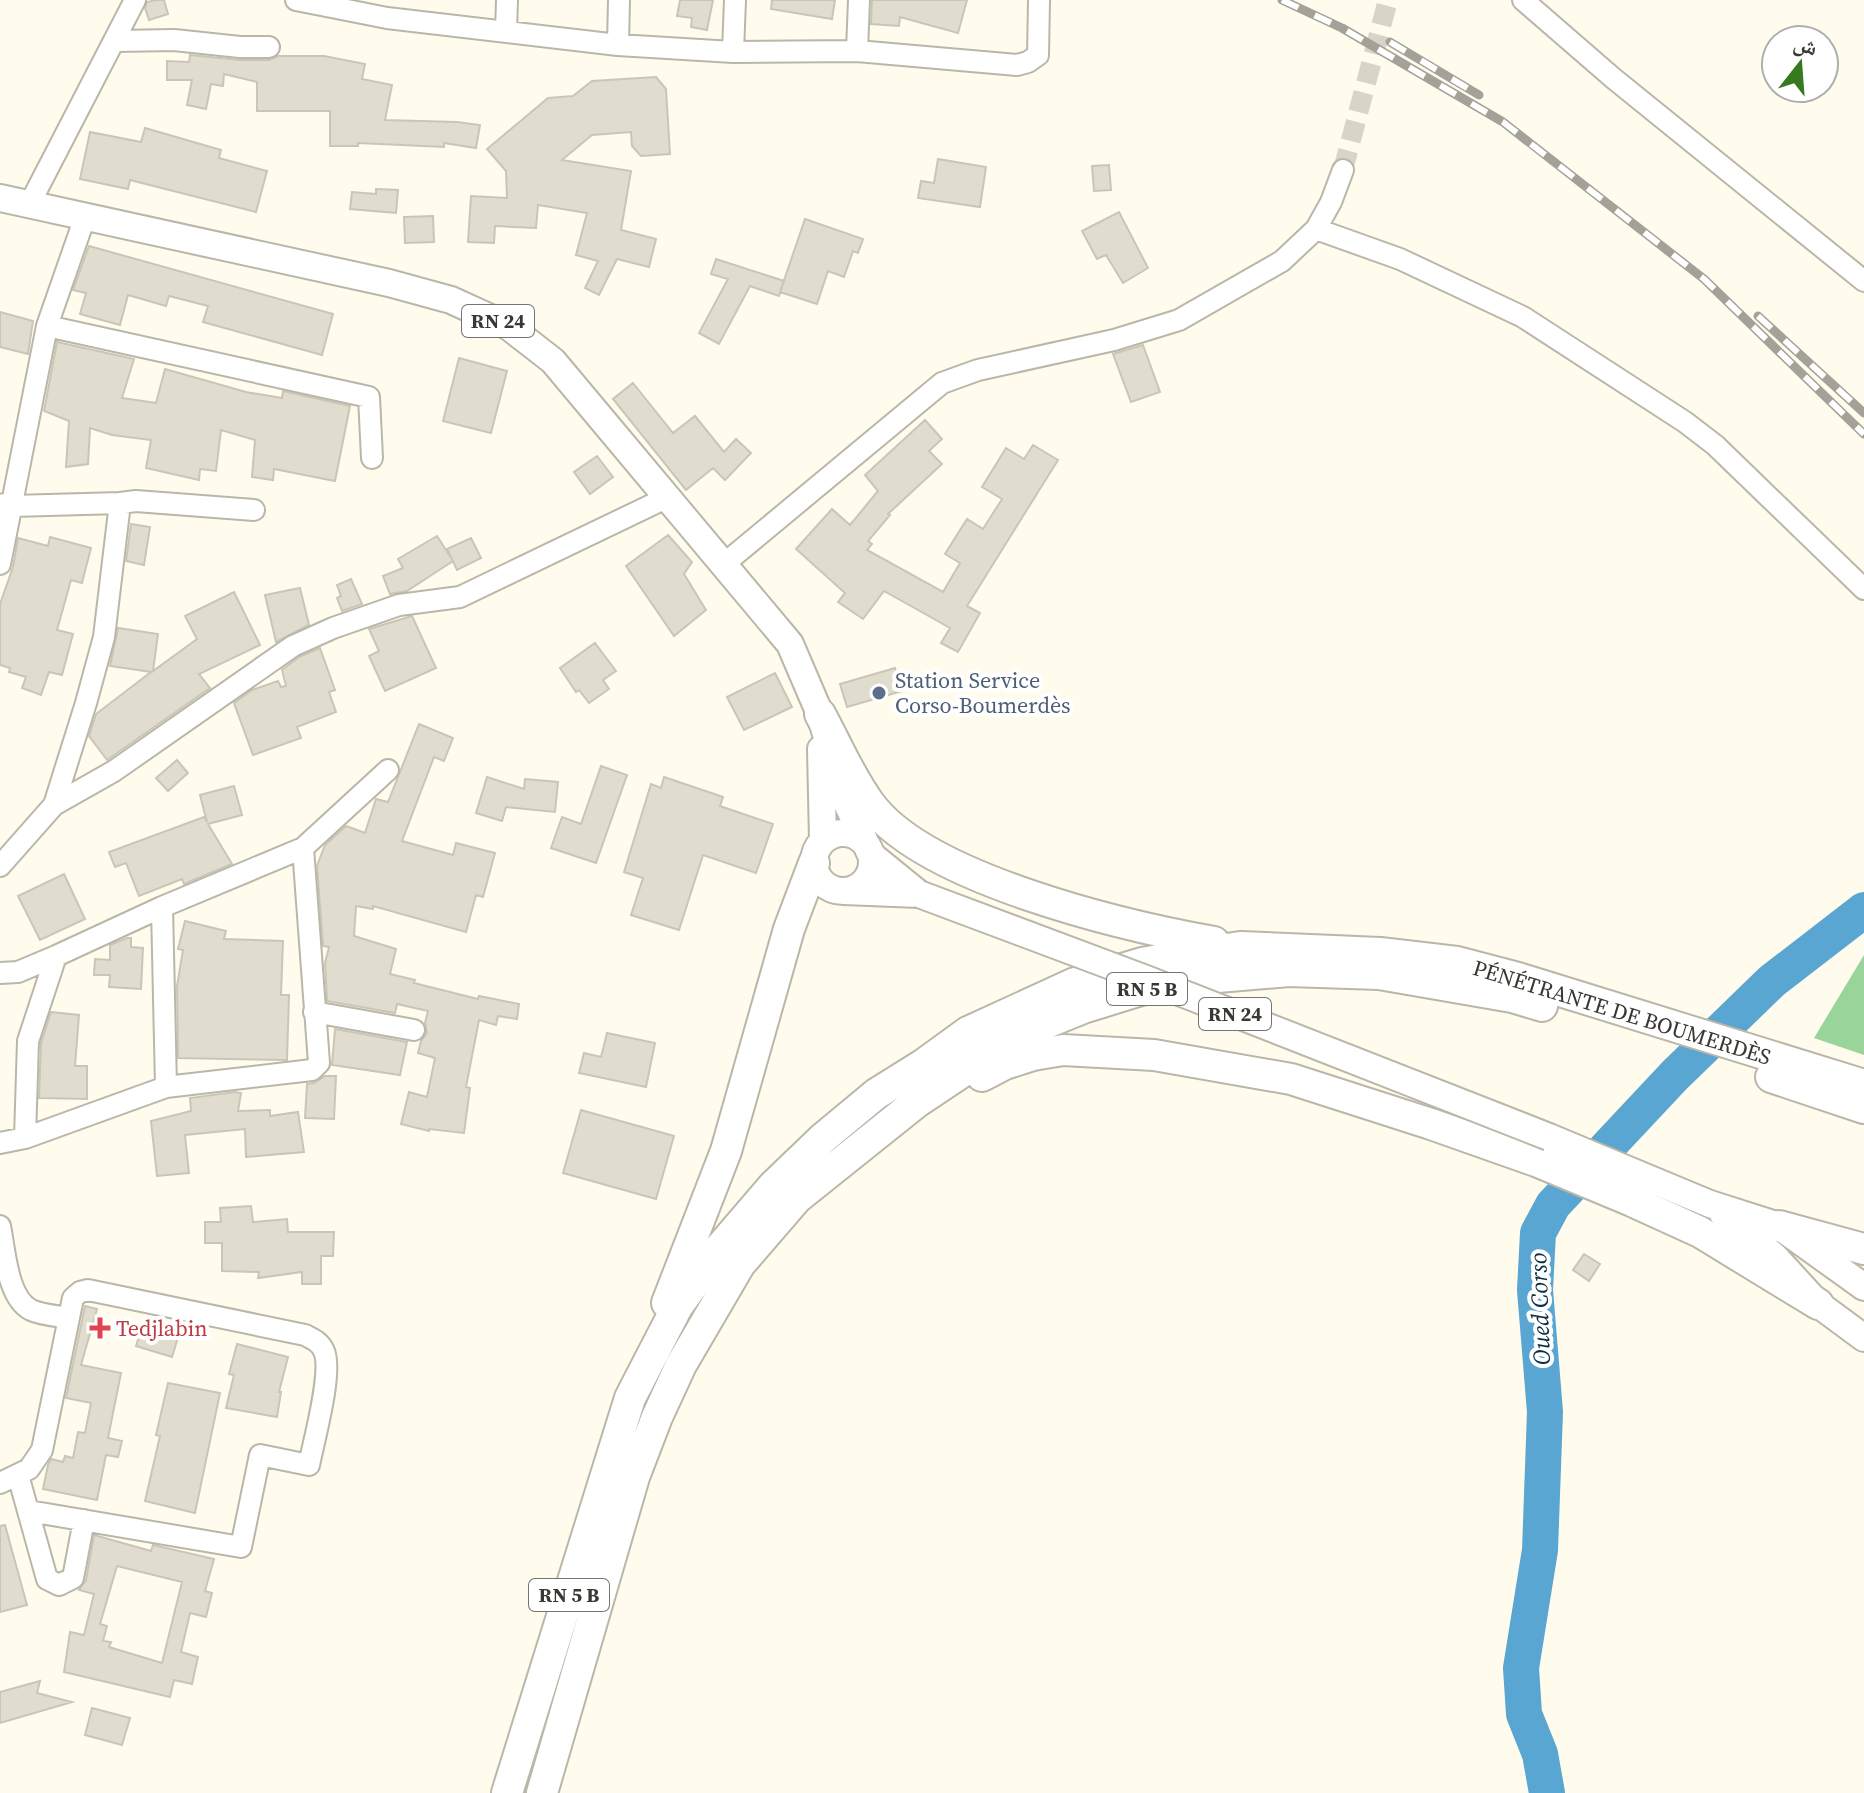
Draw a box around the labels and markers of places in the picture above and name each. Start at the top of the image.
place label: Station Service Corso-Boumerdès [895,665,1071,720]
marker: Station Service Corso-Boumerdès [870,684,888,702]
place label: Tedjlabin [116,1313,208,1343]
marker: Tedjlabin [91,1319,109,1337]

